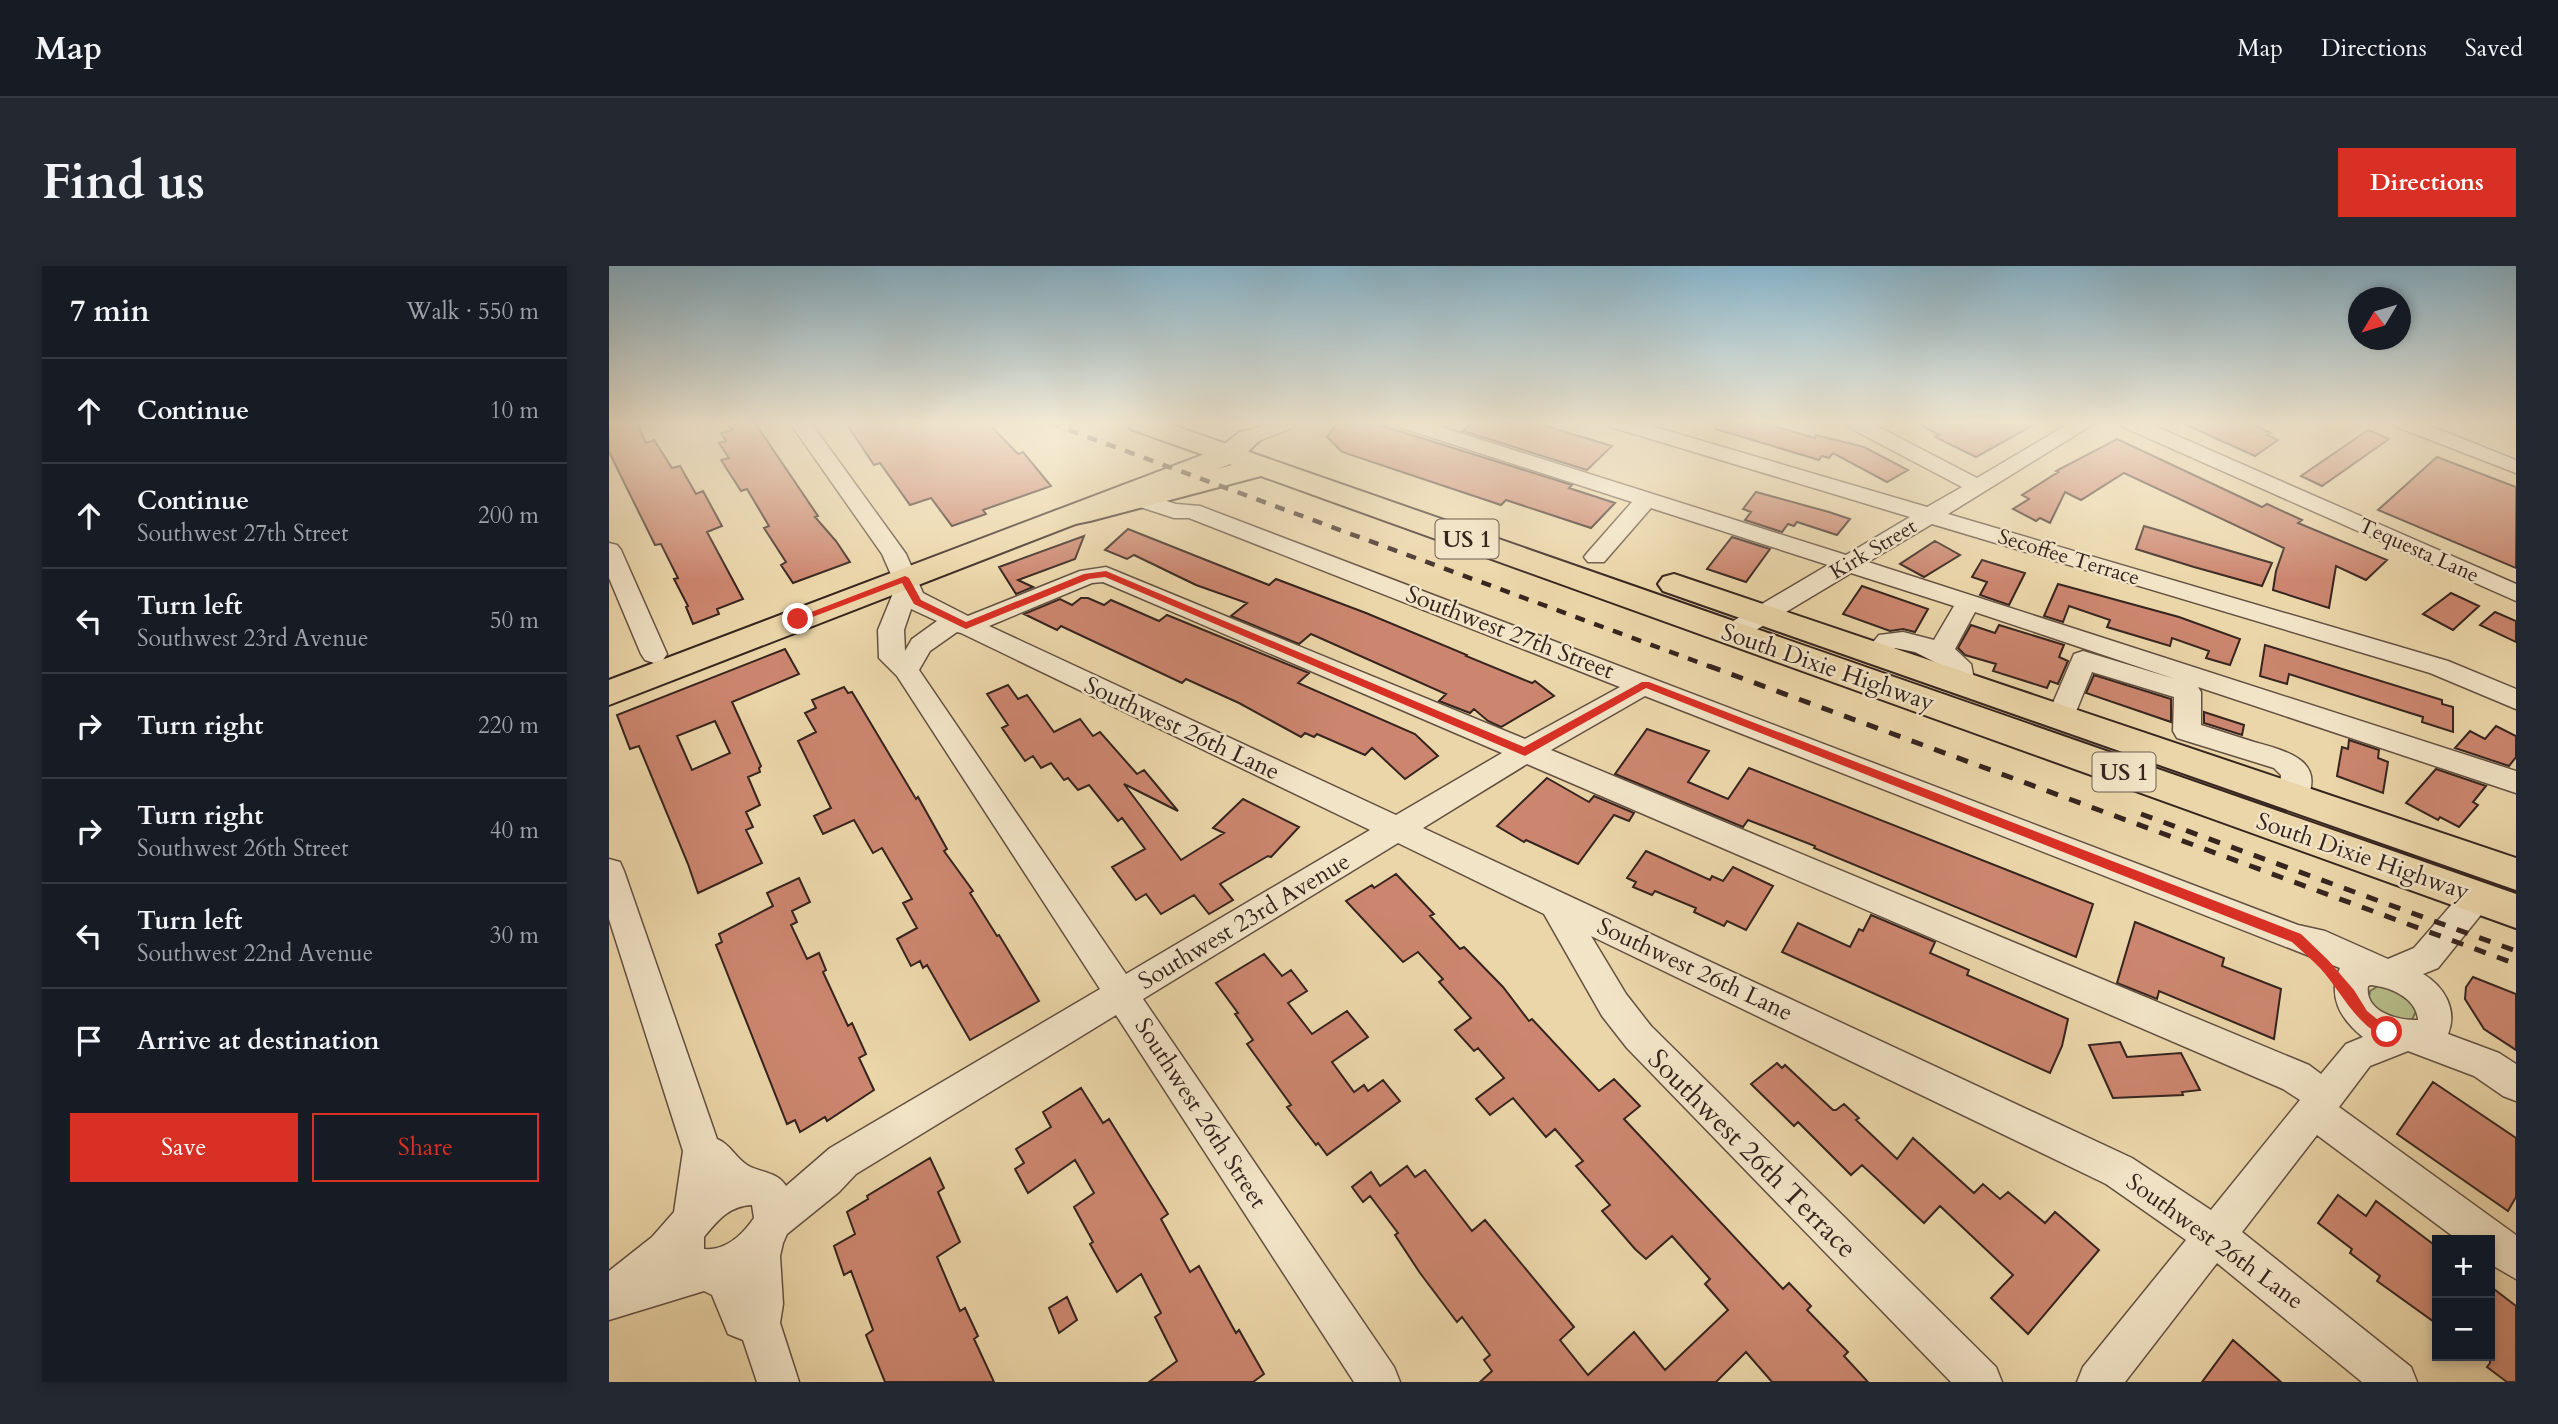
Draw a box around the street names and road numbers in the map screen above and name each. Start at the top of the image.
street label: Tequesta Lane [2354,511,2484,590]
street label: Kirk Street [1824,512,1922,587]
road number: US 1 [1435,520,1499,558]
street label: Secoffee Terrace [1994,522,2143,593]
street label: Southwest 27th Street [1401,578,1619,688]
street label: South Dixie Highway [1717,616,1939,720]
street label: Southwest 26th Lane [1079,669,1285,788]
road number: US 1 [2093,752,2155,792]
street label: South Dixie Highway [2252,805,2474,909]
street label: Southwest 23rd Avenue [1132,845,1356,998]
street label: Southwest 26th Lane [1592,910,1798,1029]
street label: Southwest 26th Street [1127,1012,1275,1215]
street label: Southwest 26th Terrace [1639,1041,1865,1267]
street label: Southwest 26th Lane [2119,1166,2310,1317]

